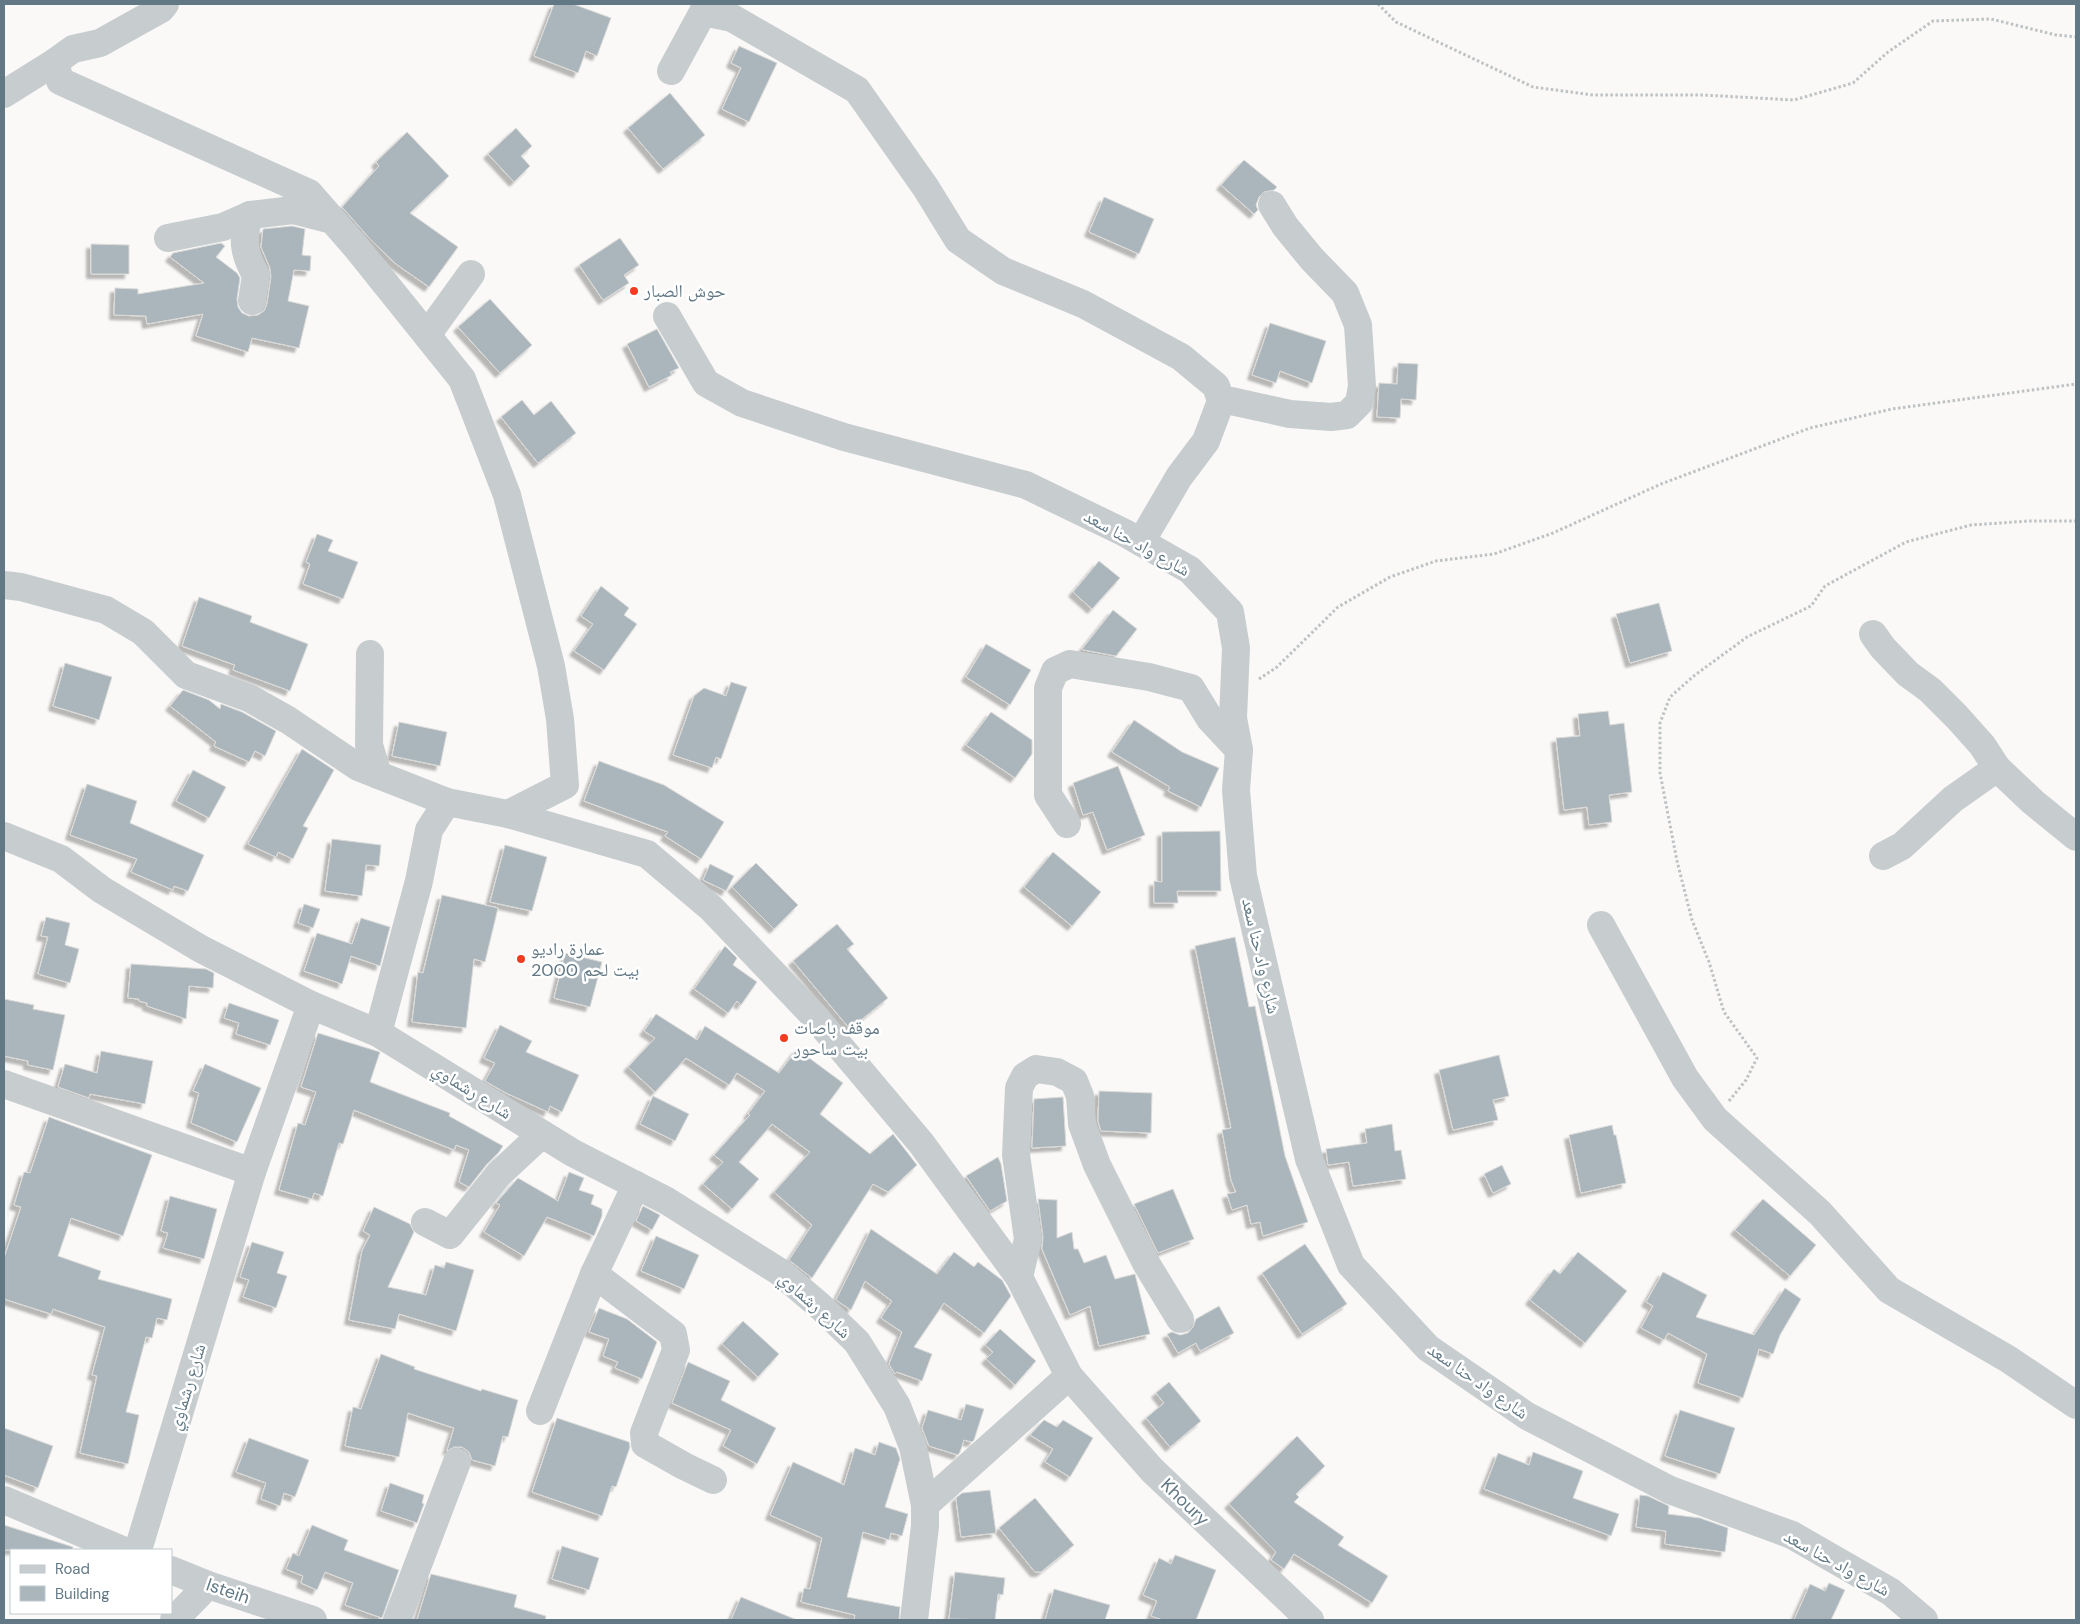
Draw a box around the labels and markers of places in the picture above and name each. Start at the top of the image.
place label: حوش الصبار [643,279,726,303]
marker: حوش الصبار [628,285,640,297]
place label: عمارة راديو بيت لحم 2000 [531,937,639,982]
marker: عمارة راديو بيت لحم 2000 [515,953,527,965]
place label: موقف باصات بيت ساحور [793,1016,880,1061]
marker: موقف باصات بيت ساحور [778,1032,790,1044]

